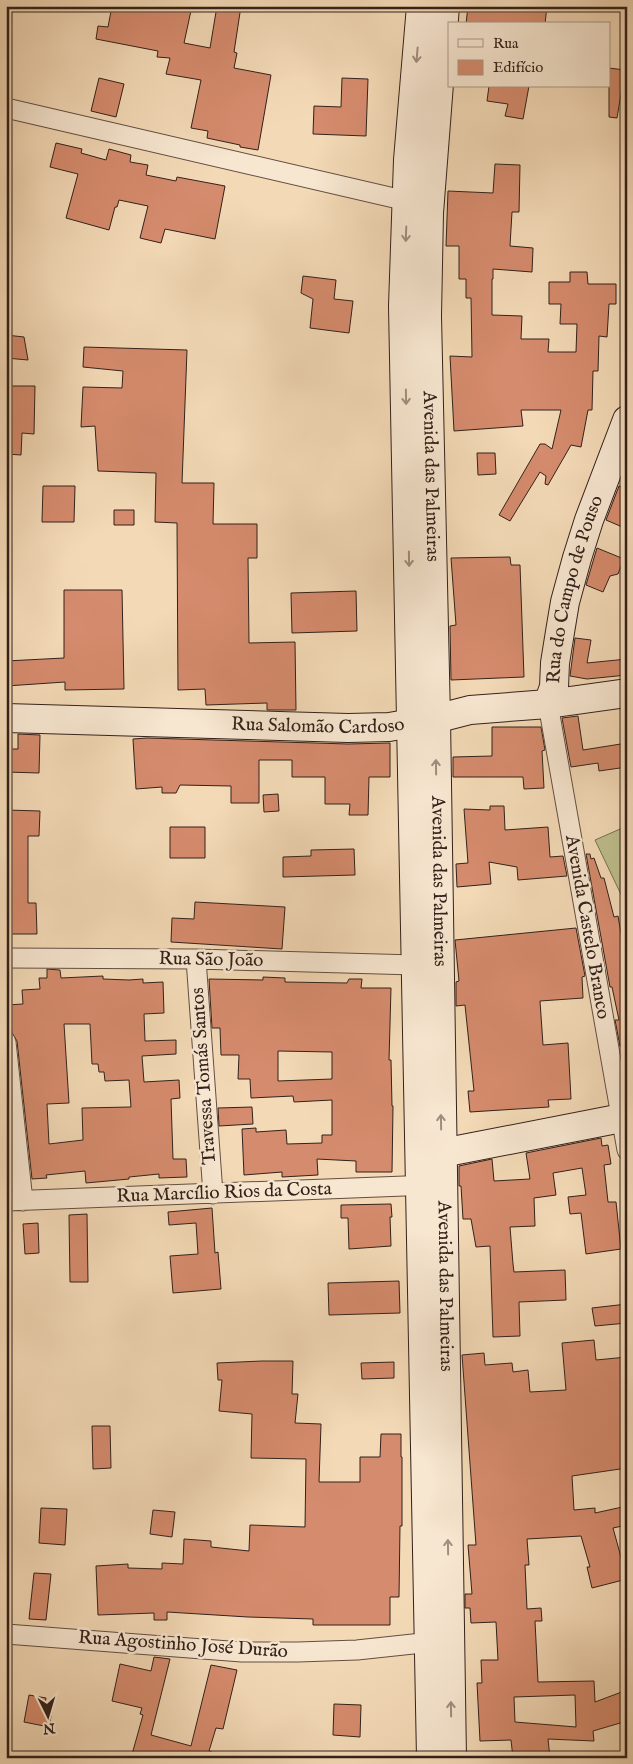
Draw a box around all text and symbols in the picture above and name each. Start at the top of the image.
legend [448,22,610,88]
text: Rua [493,34,519,53]
one-way arrow [412,47,421,63]
text: Edifício [493,58,543,77]
one-way arrow [401,226,411,242]
one-way arrow [401,389,410,405]
street label: Avenida das Palmeiras [417,390,445,562]
street label: Rua do Campo de Pouso [542,492,609,684]
one-way arrow [405,551,414,567]
street label: Rua Salomão Cardoso [231,713,406,740]
one-way arrow [432,759,441,775]
street label: Avenida das Palmeiras [425,795,452,967]
street label: Avenida Castelo Branco [559,832,615,1021]
street label: Rua São João [158,947,264,973]
street label: Travessa Tomás Santos [186,987,222,1165]
one-way arrow [436,1114,446,1130]
street label: Rua Marcílio Rios da Costa [116,1177,333,1209]
street label: Avenida das Palmeiras [431,1200,458,1372]
one-way arrow [443,1539,453,1555]
street label: Rua Agostinho José Durão [77,1626,289,1664]
north arrow [22,1692,72,1742]
one-way arrow [446,1701,456,1718]
text: N [42,1718,57,1737]

